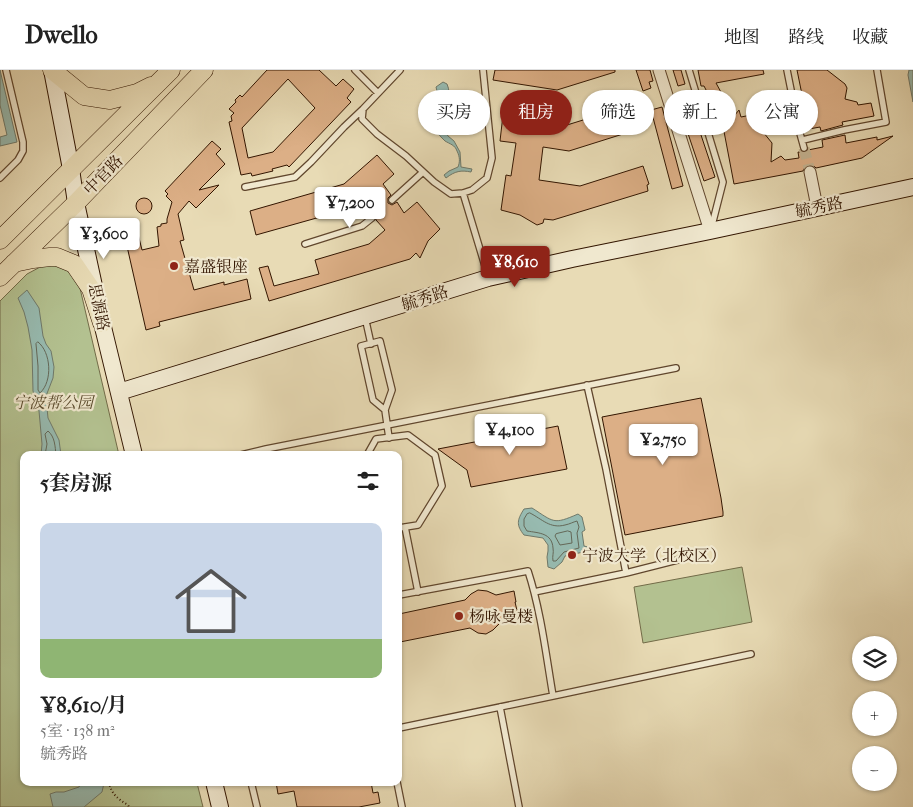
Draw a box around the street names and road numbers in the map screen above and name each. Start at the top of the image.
street label: 中官路 [79,151,127,199]
street label: 毓秀路 [794,193,844,221]
street label: 思源路 [85,282,113,332]
street label: 毓秀路 [399,282,451,314]

